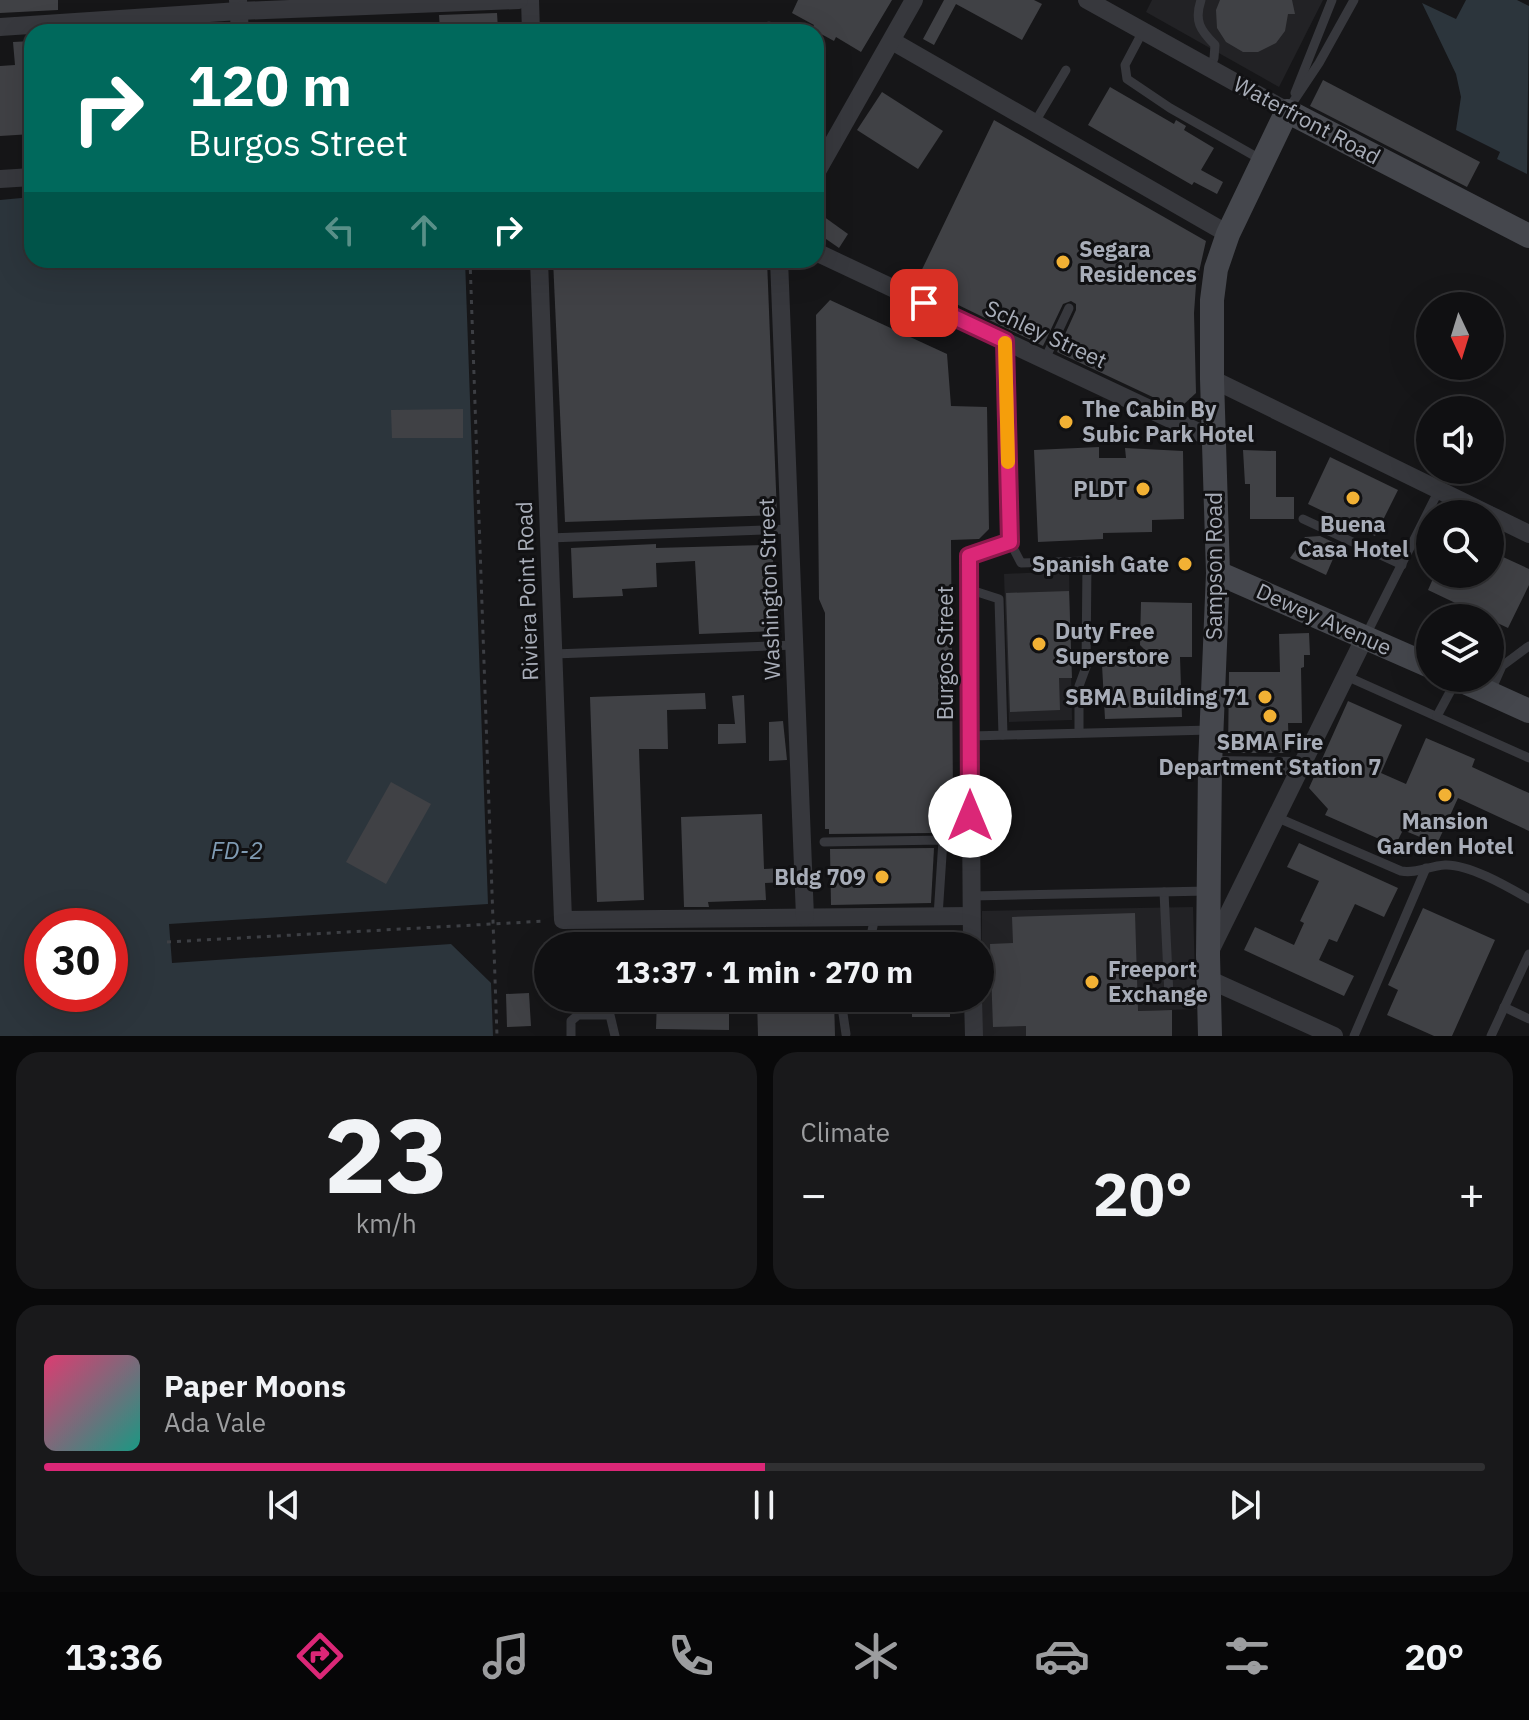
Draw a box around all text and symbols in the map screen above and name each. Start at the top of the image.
text: 120 m [188,49,352,121]
icon: right [56,56,160,160]
street label: Waterfront Road [1229,69,1386,170]
text: Burgos Street [188,119,408,166]
icon: left [318,208,362,252]
icon: ahead [402,208,446,252]
icon: right [486,208,530,252]
place label: Segara Residences [1079,234,1197,288]
marker: Segara Residences [1054,253,1072,271]
pin [890,269,958,337]
icon: arrive [902,281,946,325]
north arrow [1416,292,1504,380]
map controls [1416,292,1504,692]
street label: Schley Street [981,293,1112,374]
place label: The Cabin By Subic Park Hotel [1082,394,1254,448]
button: sound [1416,396,1504,484]
marker: The Cabin By Subic Park Hotel [1057,413,1075,431]
place label: PLDT [1073,474,1127,503]
marker: PLDT [1134,480,1152,498]
marker: Buena Casa Hotel [1344,489,1362,507]
street label: Sampson Road [1199,492,1228,640]
street label: Washington Street [751,498,786,680]
button: search [1416,500,1504,588]
street label: Riviera Point Road [509,501,544,681]
place label: Buena Casa Hotel [1297,509,1409,563]
place label: Spanish Gate [1032,549,1169,578]
marker: Spanish Gate [1176,555,1194,573]
street label: Dewey Avenue [1252,576,1396,661]
street label: Burgos Street [930,586,959,720]
button: layers [1416,604,1504,692]
place label: Duty Free Superstore [1055,616,1169,670]
marker: Duty Free Superstore [1030,635,1048,653]
place label: SBMA Building 71 [1065,682,1249,711]
marker: SBMA Building 71 [1256,688,1274,706]
marker: SBMA Fire Department Station 7 [1261,707,1279,725]
place label: SBMA Fire Department Station 7 [1159,727,1381,781]
position arrow [928,774,1012,858]
marker: Mansion Garden Hotel [1436,786,1454,804]
place label: Mansion Garden Hotel [1377,806,1514,860]
water label: FD-2 [211,834,263,866]
place label: Bldg 709 [774,862,866,891]
marker: Bldg 709 [873,868,891,886]
speed limit sign: 30 [24,908,128,1012]
text: 13:37 · 1 min · 270 m [615,952,913,991]
place label: Freeport Exchange [1108,954,1208,1008]
marker: Freeport Exchange [1083,973,1101,991]
text: 23 [324,1086,449,1222]
text: Climate [801,1115,890,1149]
text: 20° [1093,1154,1193,1233]
text: − [801,1165,827,1222]
text: + [1459,1165,1485,1222]
text: km/h [356,1206,417,1240]
text: Paper Moons [164,1366,346,1405]
text: Ada Vale [164,1405,266,1439]
icon: previous [262,1483,306,1527]
icon: pause [742,1483,786,1527]
icon: next [1223,1483,1267,1527]
icon: directions [292,1628,348,1684]
icon: music [478,1628,534,1684]
icon: phone [663,1628,719,1684]
icon: climate [848,1628,904,1684]
icon: car [1034,1628,1090,1684]
icon: filters [1219,1628,1275,1684]
text: 13:36 [65,1633,163,1680]
text: 20° [1404,1633,1464,1680]

